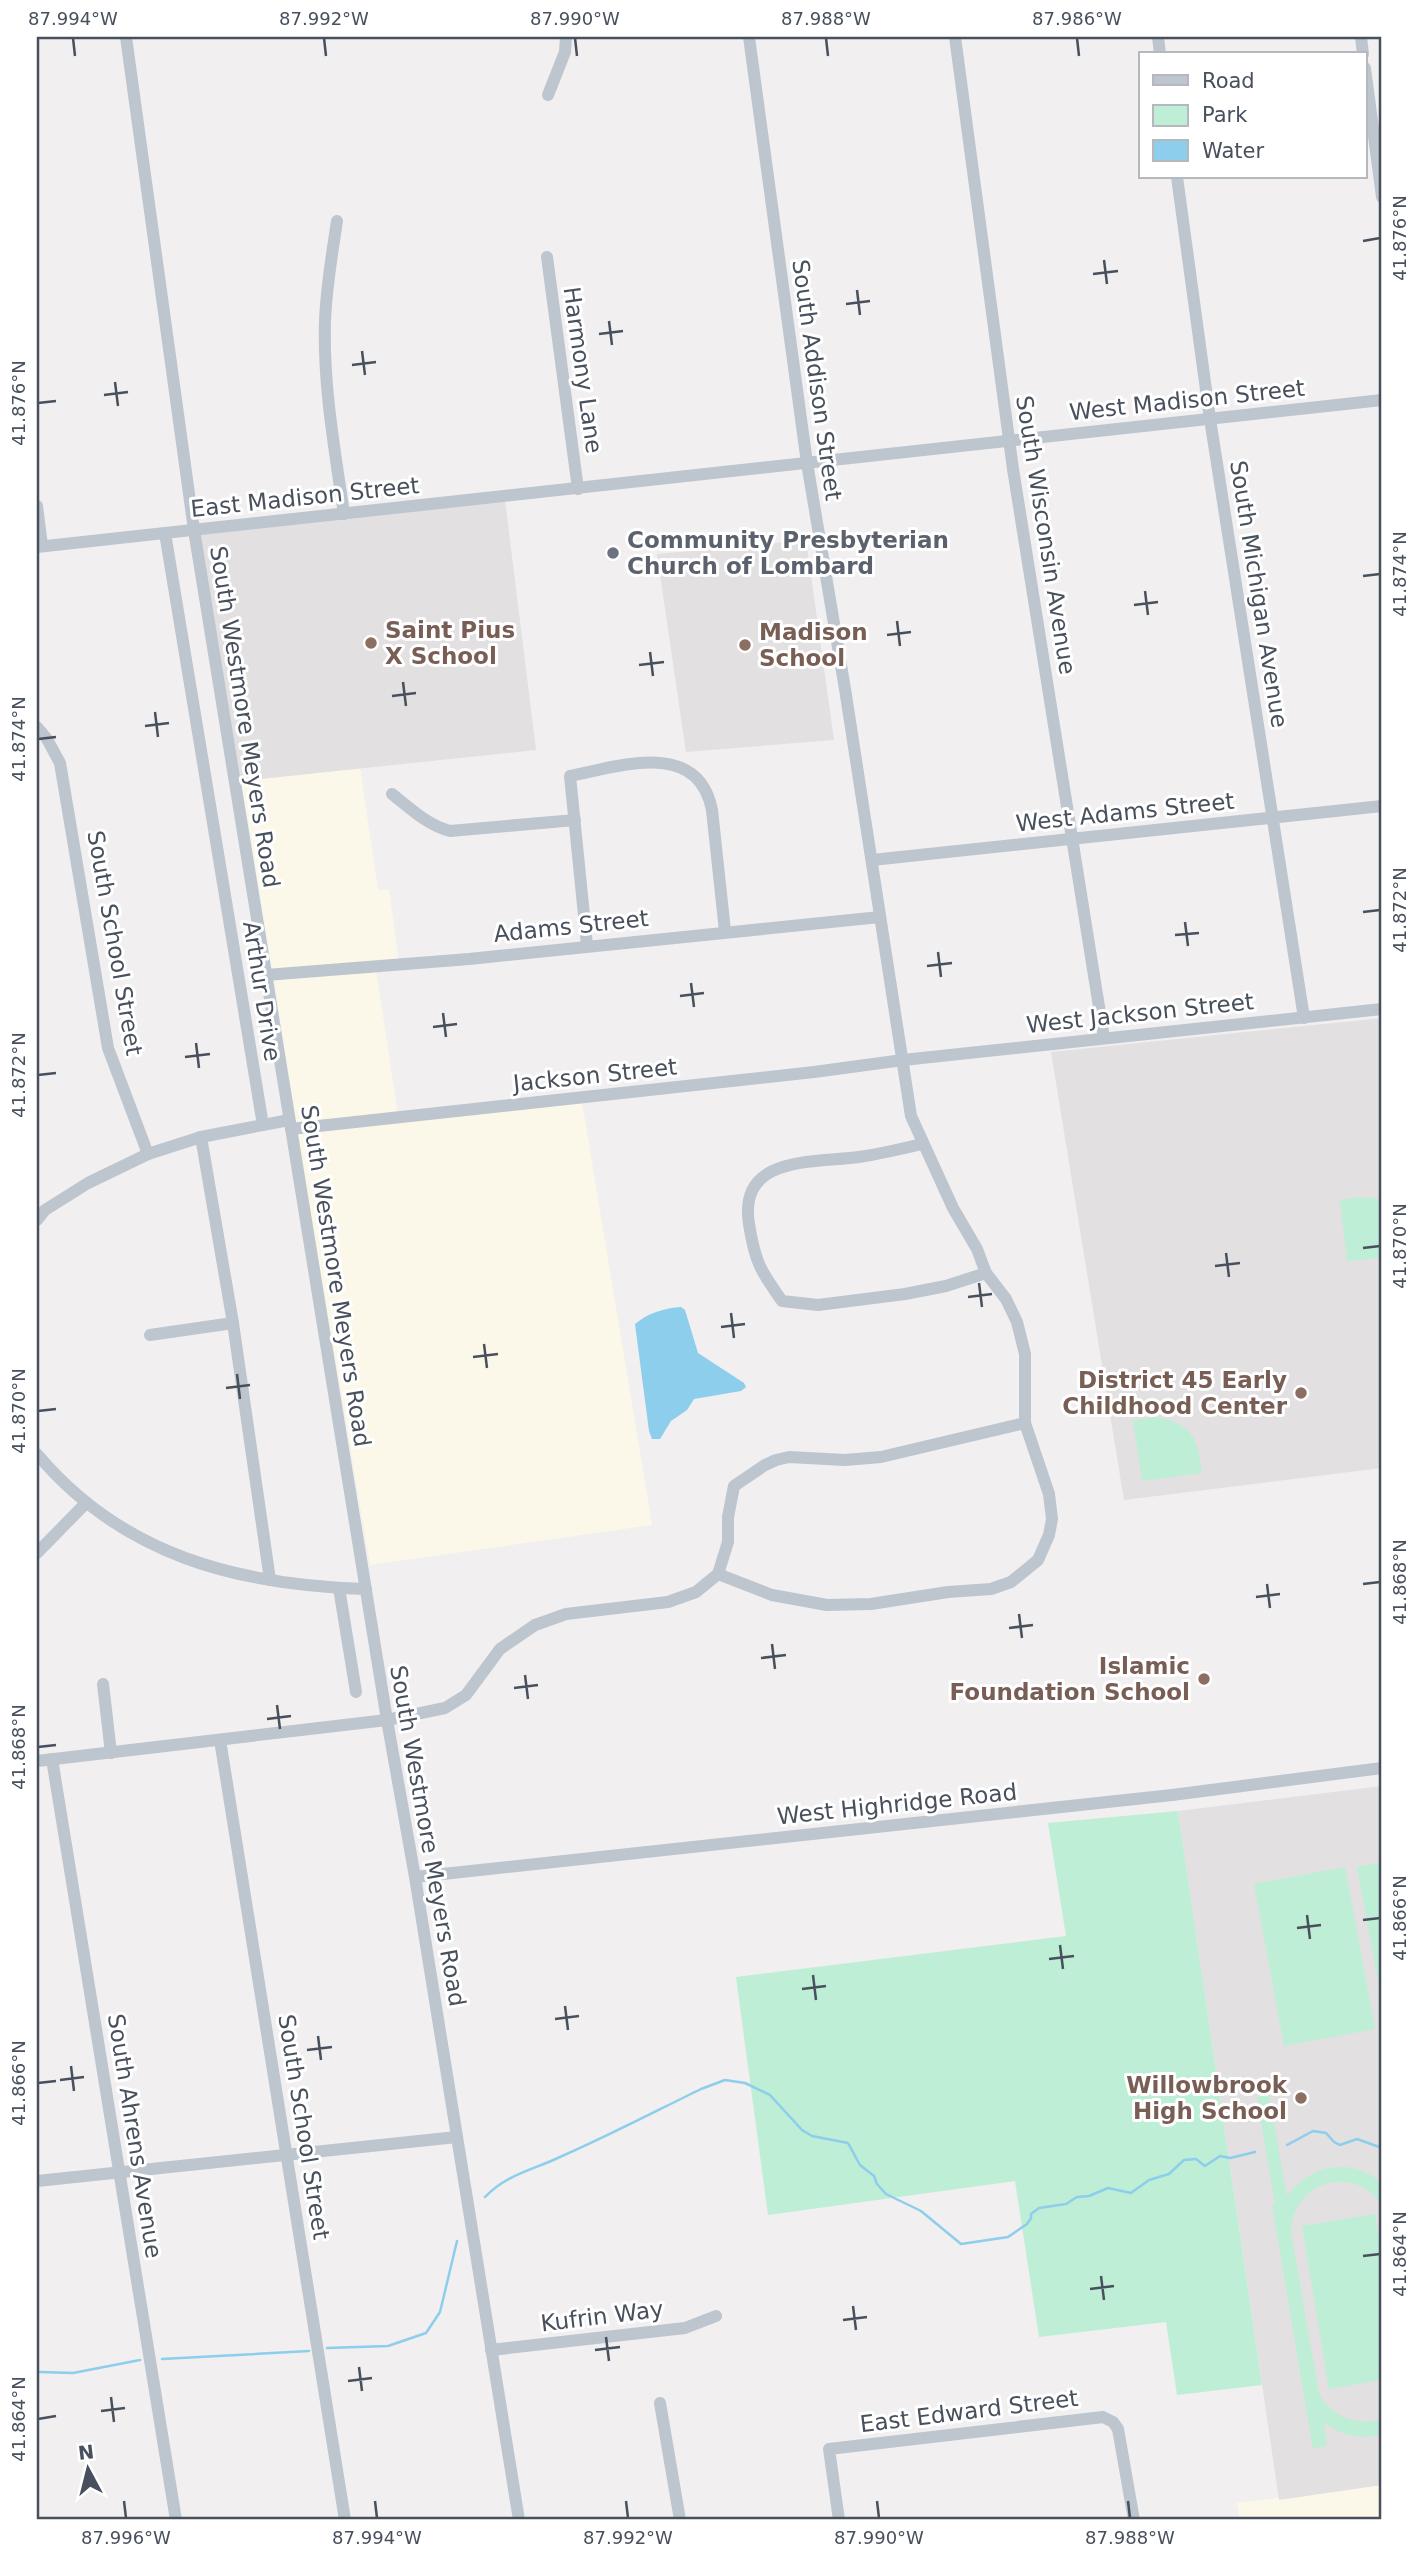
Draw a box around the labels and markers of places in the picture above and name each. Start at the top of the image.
place label: Community Presbyterian Church of Lombard [627,527,949,579]
marker: Community Presbyterian Church of Lombard [605,545,621,561]
place label: Saint Pius X School [385,617,515,669]
place label: Madison School [759,619,868,671]
marker: Saint Pius X School [363,635,379,651]
marker: Madison School [737,637,753,653]
place label: District 45 Early Childhood Center [1062,1367,1288,1419]
marker: District 45 Early Childhood Center [1293,1385,1309,1401]
place label: Islamic Foundation School [950,1653,1190,1705]
marker: Islamic Foundation School [1196,1671,1212,1687]
place label: Willowbrook High School [1126,2072,1288,2124]
marker: Willowbrook High School [1293,2090,1309,2106]

